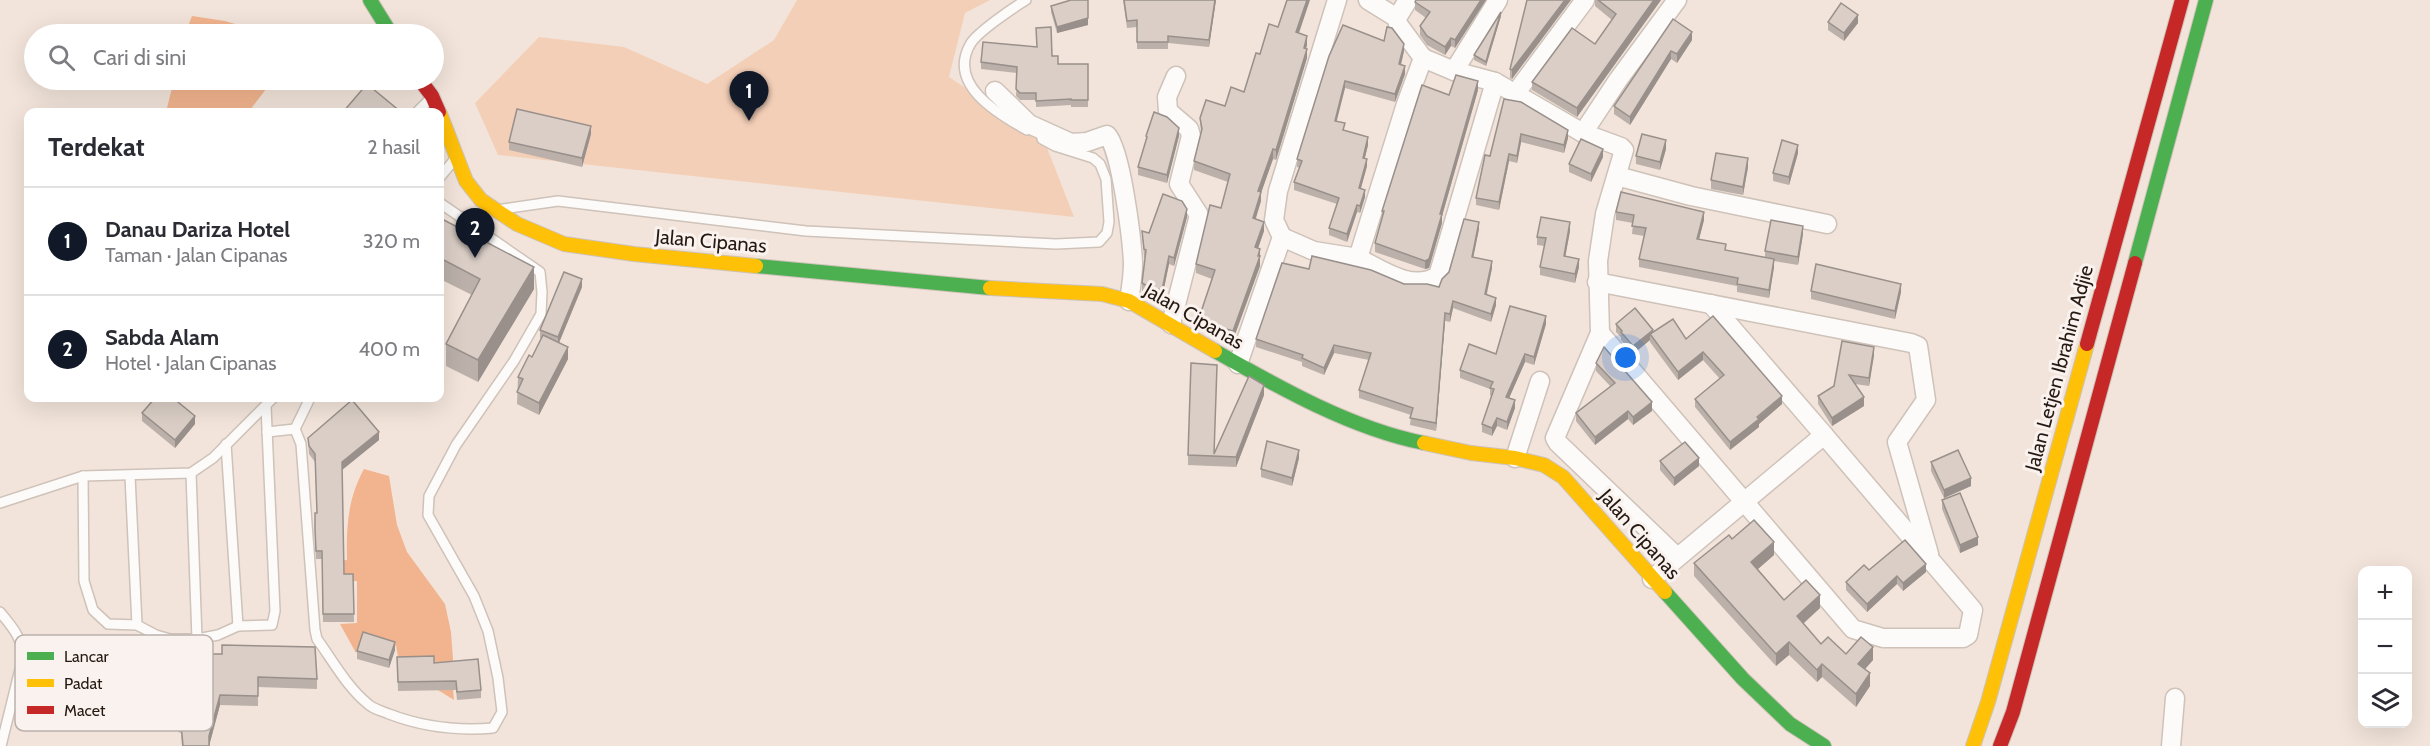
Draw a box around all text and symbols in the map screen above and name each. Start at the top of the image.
search box [24,24,444,90]
icon: search [45,41,78,74]
text: Cari di sini [93,44,186,71]
pin: 1 [730,72,768,121]
text: Terdekat [48,131,145,163]
text: 2 hasil [367,135,420,159]
pin: 2 [456,208,494,258]
text: Danau Dariza Hotel [105,216,290,243]
street label: Jalan Cipanas [653,224,768,258]
text: 1 [64,229,71,253]
text: 320 m [363,229,420,253]
text: Taman · Jalan Cipanas [105,243,288,267]
street label: Jalan Letjen Ibrahim Adjie [2020,262,2098,475]
street label: Jalan Cipanas [1139,277,1248,354]
text: Sabda Alam [105,324,219,351]
text: 2 [62,337,73,361]
text: 400 m [358,337,420,361]
your location [1611,343,1640,372]
text: Hotel · Jalan Cipanas [105,351,277,375]
street label: Jalan Cipanas [1594,483,1686,584]
map controls [2358,566,2412,728]
button: + [2358,566,2412,620]
button: − [2358,620,2412,674]
legend [15,635,213,731]
text: Lancar [64,647,110,666]
text: Padat [64,674,103,693]
button: layers [2358,674,2412,728]
text: Macet [64,701,106,720]

